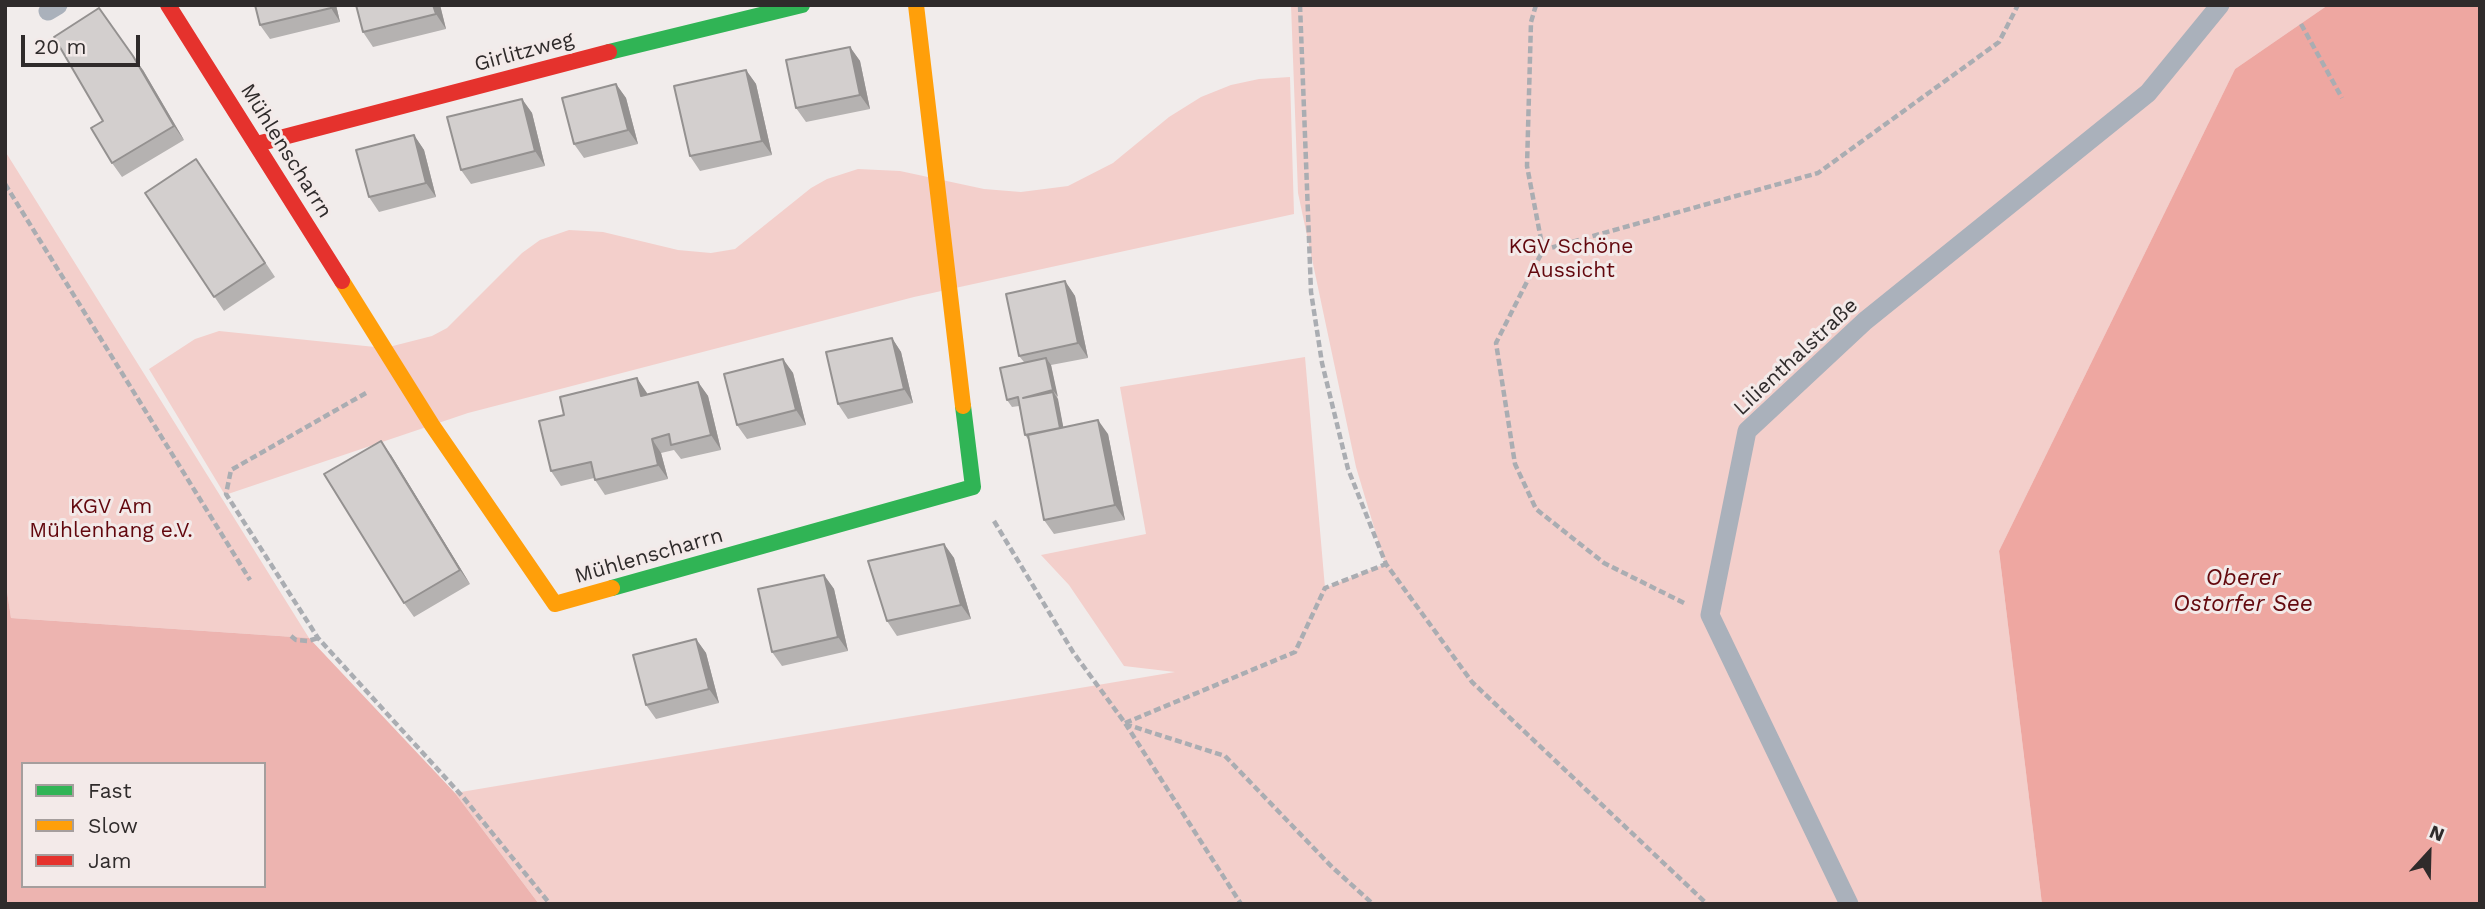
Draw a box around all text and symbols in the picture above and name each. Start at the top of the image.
scale bar [24,21,144,65]
street label: Girlitzweg [472,27,576,77]
text: 20 m [34,34,86,59]
street label: Mühlenscharrn [235,79,337,223]
park label: KGV Schöne Aussicht [1509,234,1633,284]
street label: Lilienthalstraße [1729,293,1863,421]
park label: KGV Am Mühlenhang e.V. [29,494,193,544]
street label: Mühlenscharrn [572,523,726,589]
water label: Oberer Ostorfer See [2173,564,2313,618]
legend [21,762,266,888]
text: Fast [88,778,132,803]
text: Slow [88,813,138,838]
north arrow [2394,818,2464,888]
text: N [2426,820,2448,846]
text: Jam [88,848,131,873]

